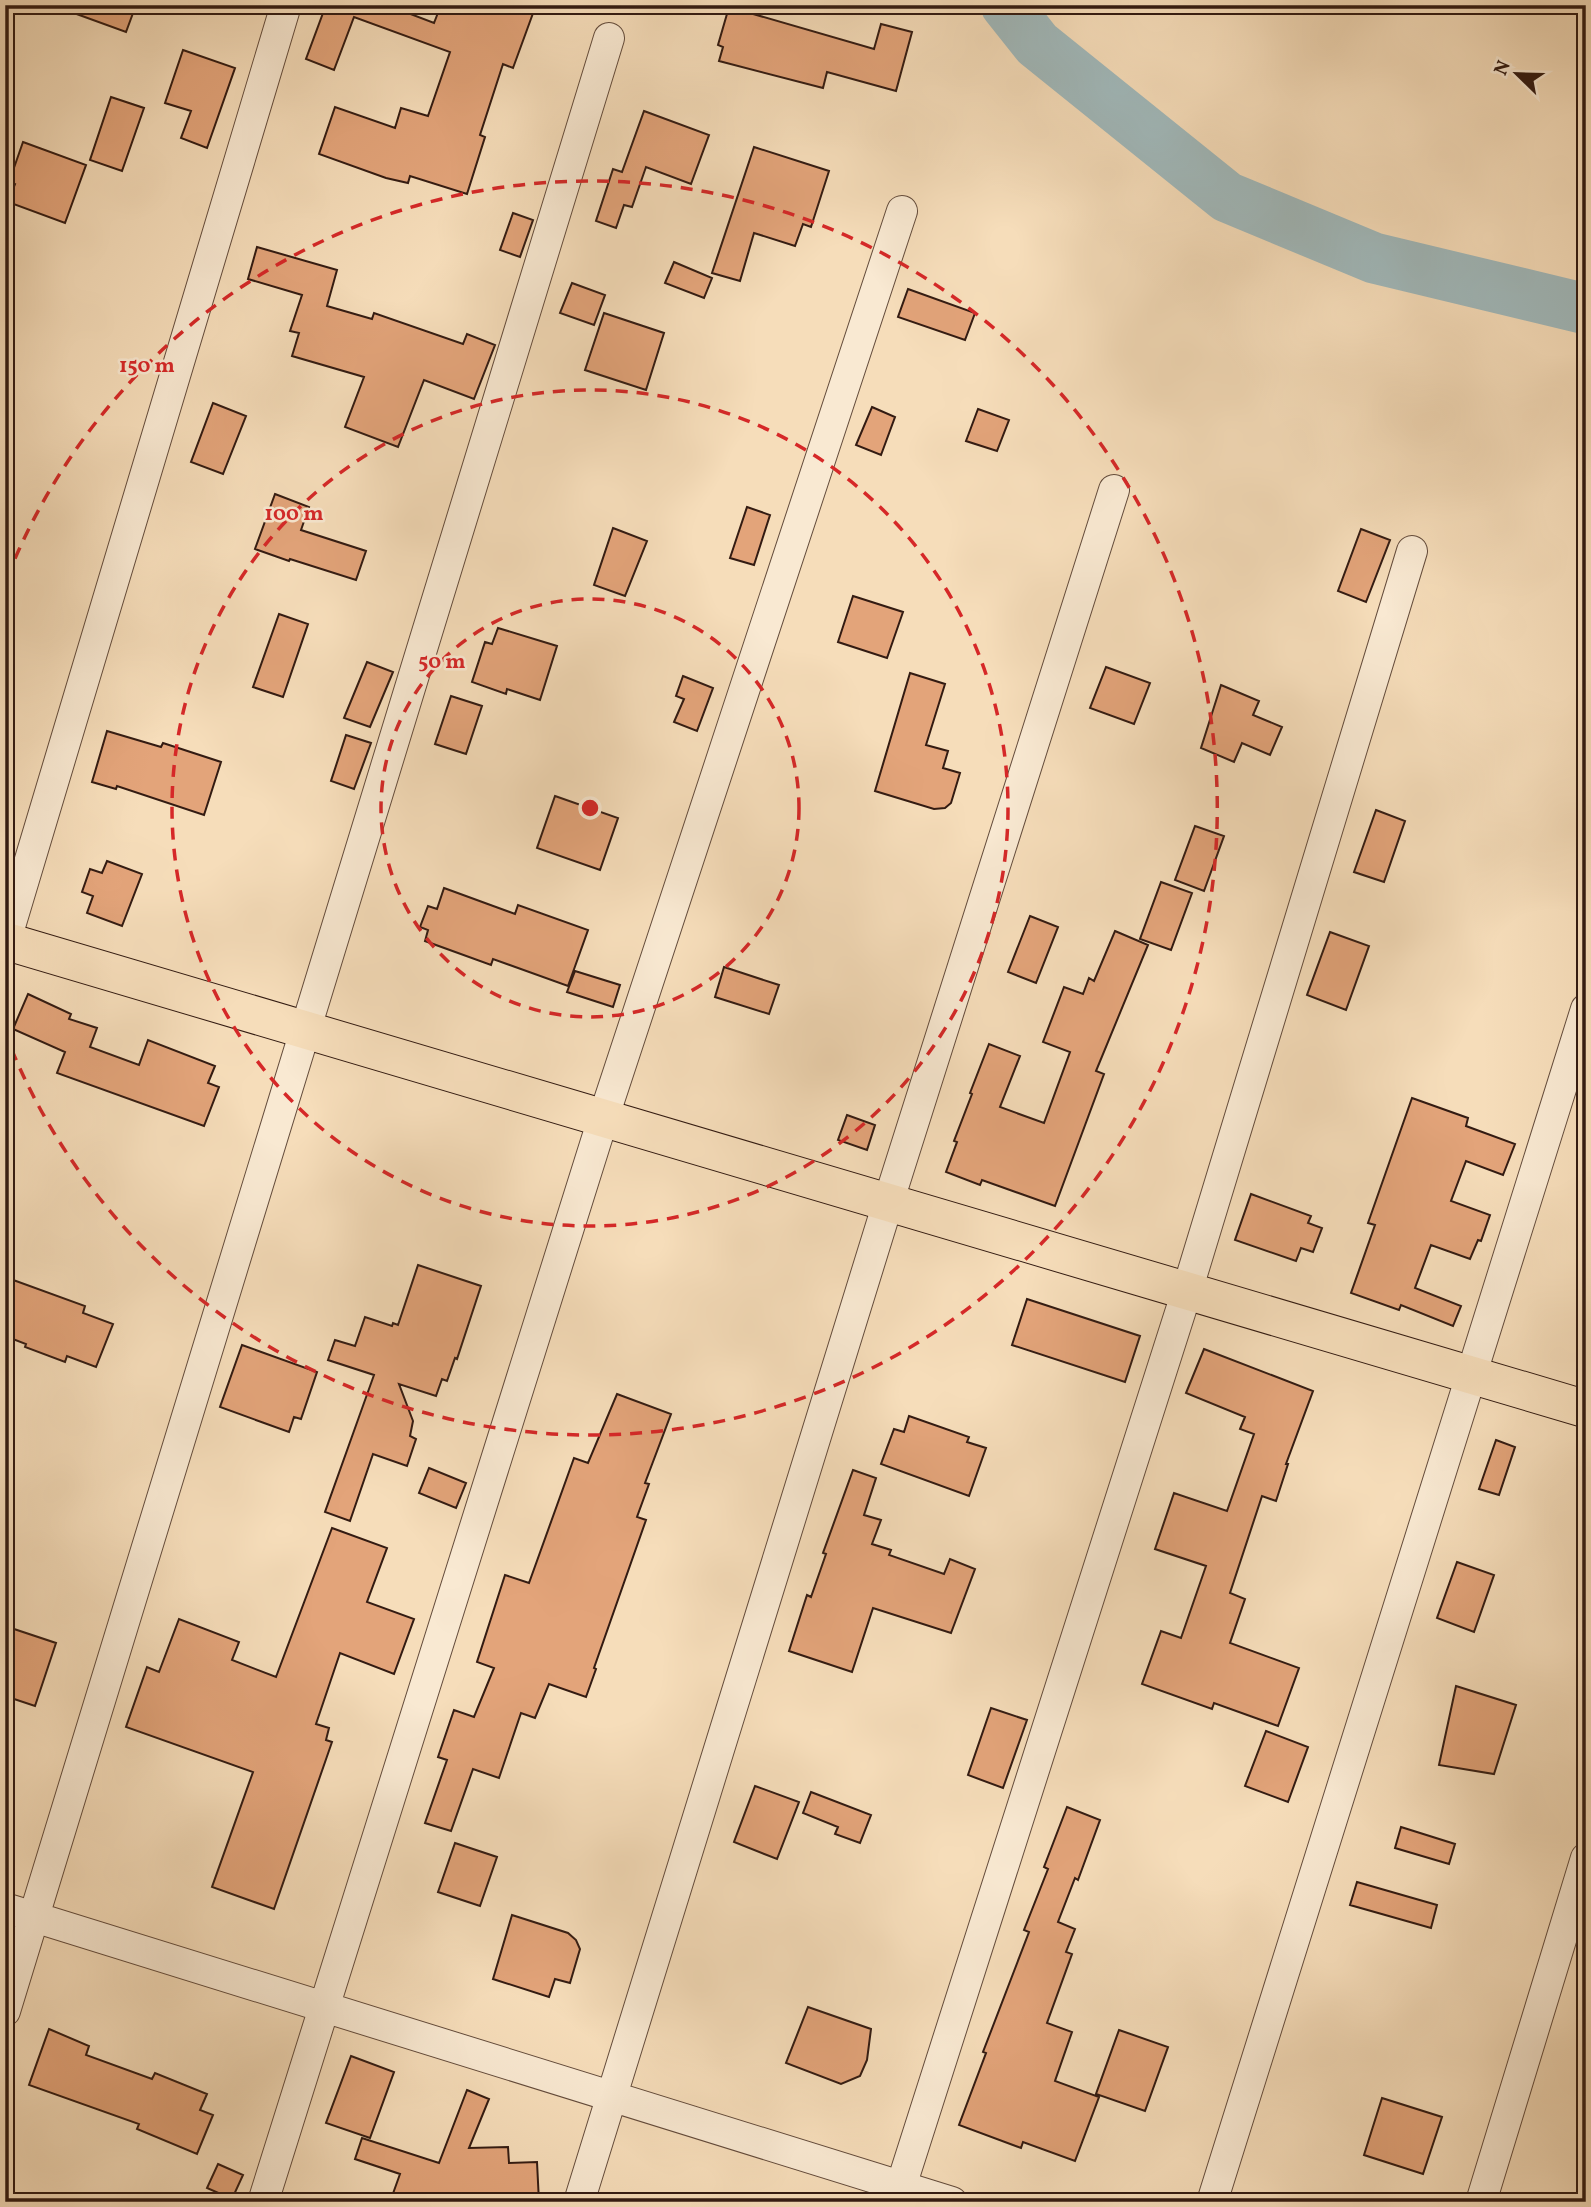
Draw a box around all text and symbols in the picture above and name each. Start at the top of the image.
north arrow [1482,38,1552,108]
text: N [1489,57,1518,80]
text: 150 m [119,352,175,381]
text: 100 m [264,500,324,529]
text: 50 m [418,648,466,677]
centre of rings [578,796,602,820]

